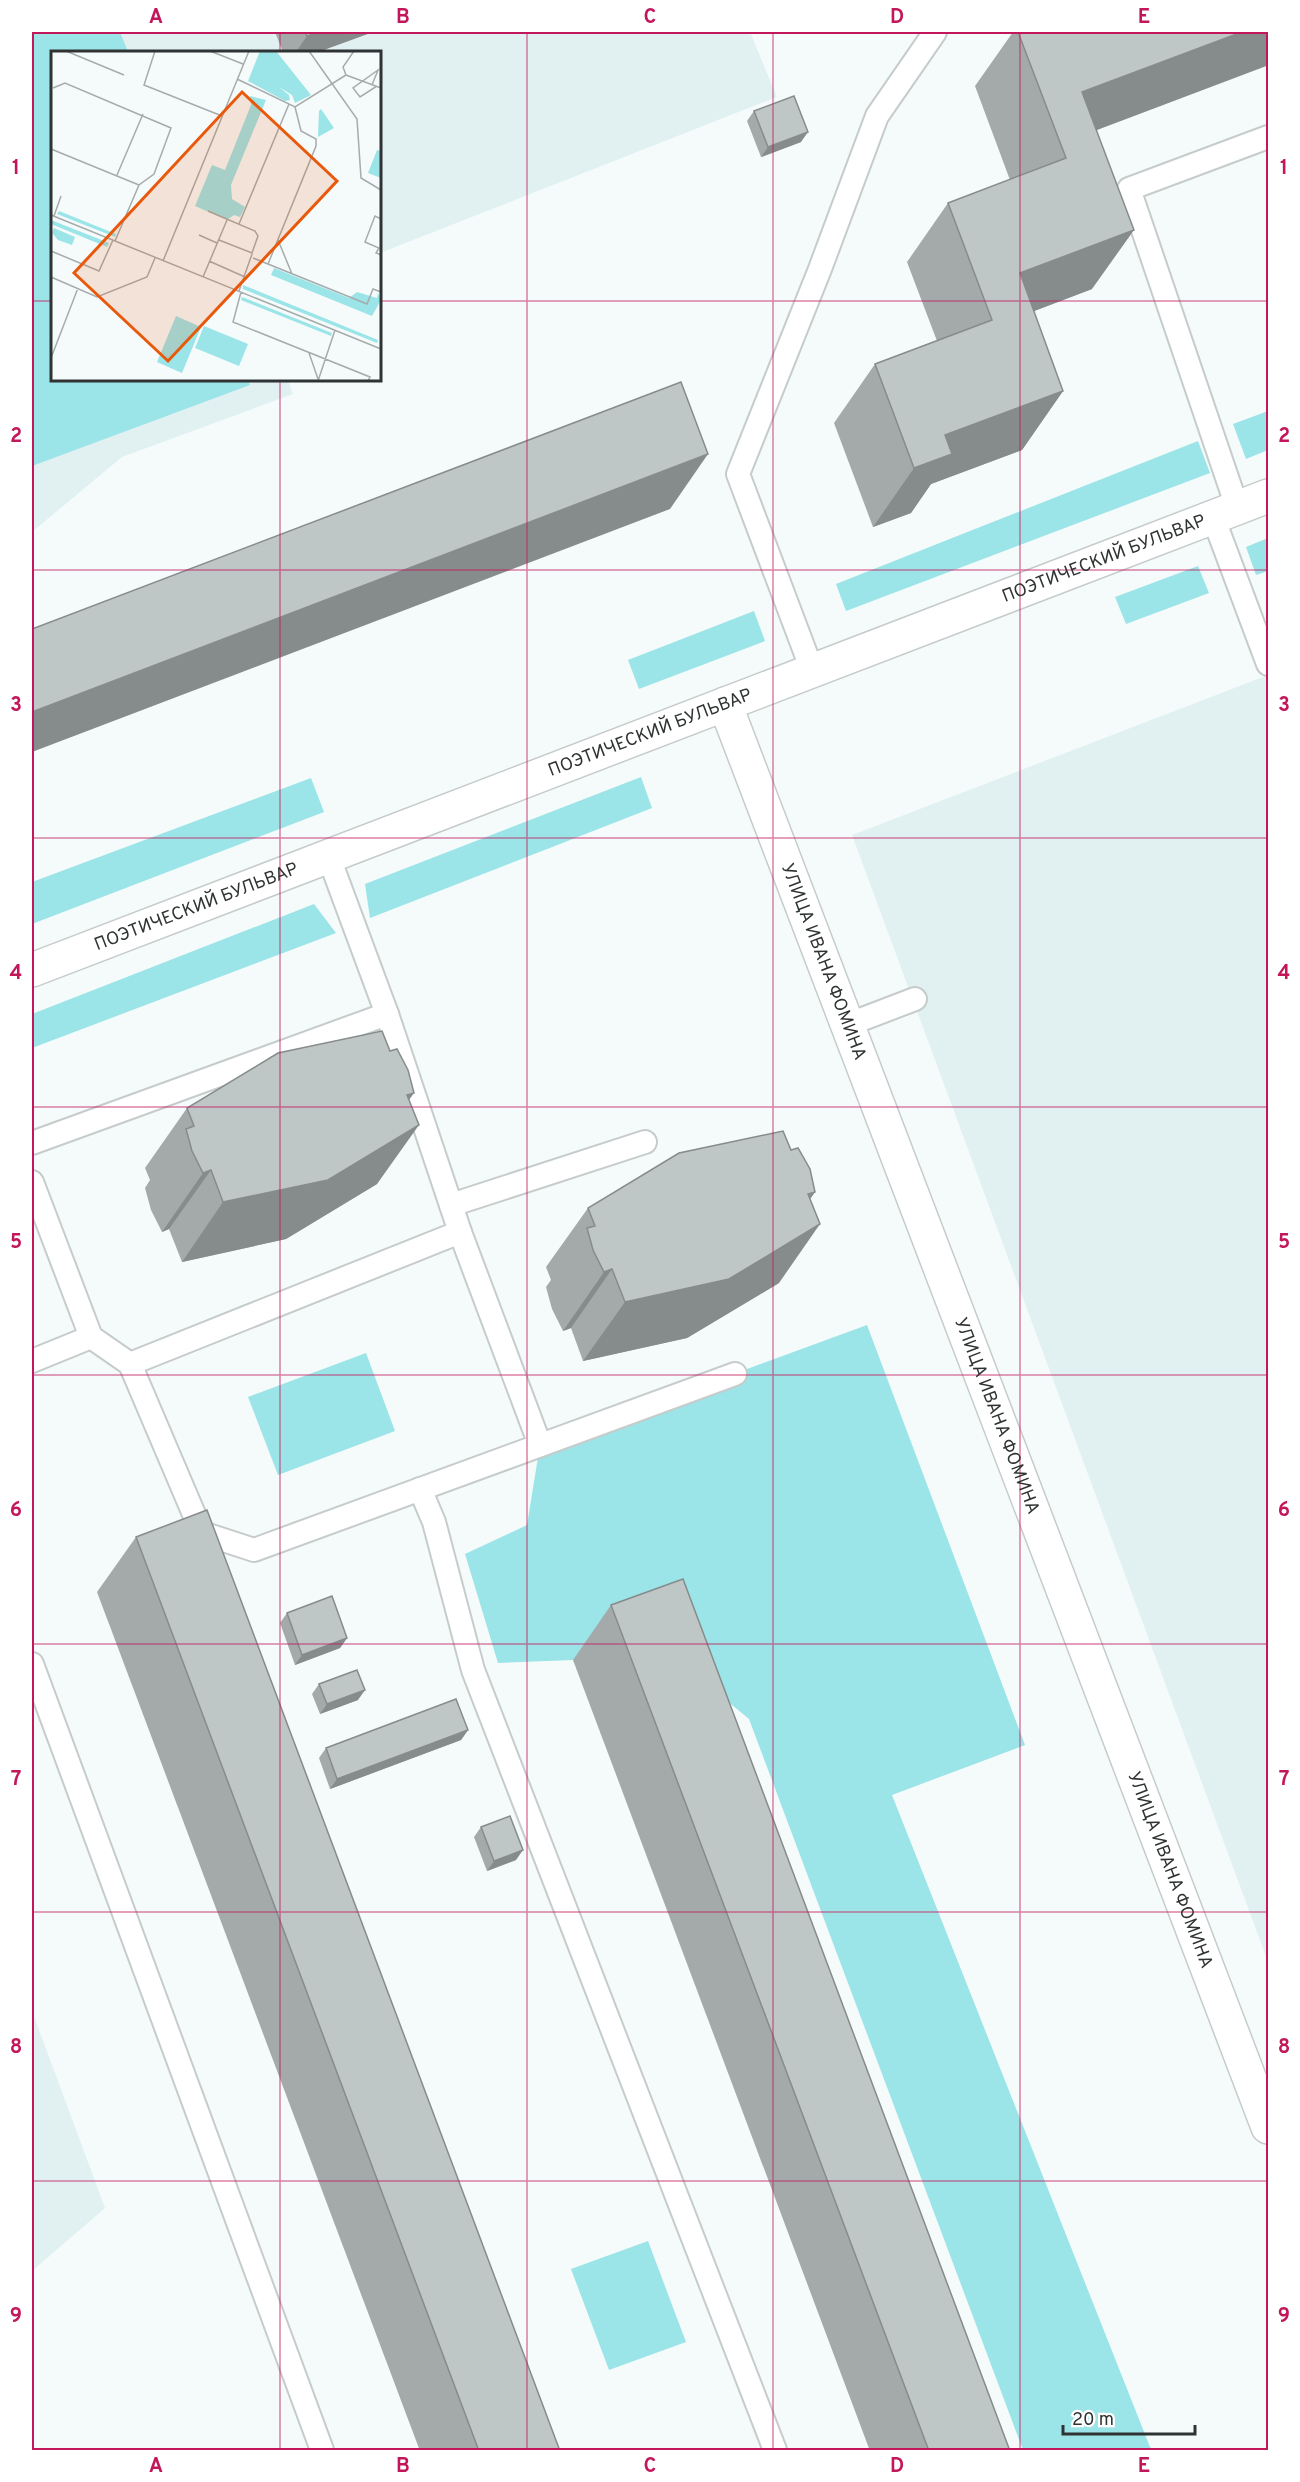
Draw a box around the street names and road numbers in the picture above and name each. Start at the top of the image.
street label: ПОЭТИЧЕСКИЙ БУЛЬВАР [999,509,1209,608]
street label: ПОЭТИЧЕСКИЙ БУЛЬВАР [545,683,755,782]
street label: ПОЭТИЧЕСКИЙ БУЛЬВАР [91,858,301,956]
street label: УЛИЦА ИВАНА ФОМИНА [775,860,871,1064]
street label: УЛИЦА ИВАНА ФОМИНА [949,1314,1045,1518]
street label: УЛИЦА ИВАНА ФОМИНА [1122,1768,1218,1972]

